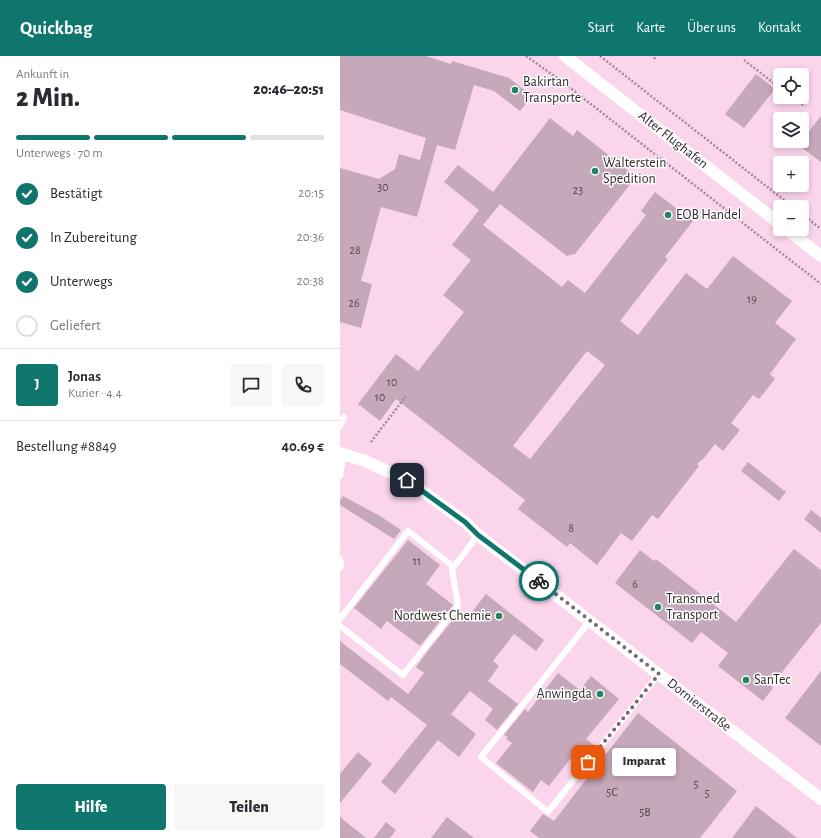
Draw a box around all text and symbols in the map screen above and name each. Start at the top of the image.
text: Quickbag [20,19,92,38]
text: Start [588,21,614,35]
text: Karte [636,21,665,35]
text: Über uns [687,21,736,35]
text: Kontakt [758,21,801,35]
text: Ankunft in [16,68,69,81]
map controls [773,68,809,236]
button: locate [773,68,809,104]
place label: Bakirtan Transporte [523,75,581,105]
text: 20:46–20:51 [253,82,324,97]
text: 2 Min. [16,85,80,111]
marker: Bakirtan Transporte [510,85,520,95]
street label: Alter Flughafen [636,109,710,171]
button: layers [773,112,809,148]
text: Unterwegs · 70 m [16,147,103,160]
place label: Walterstein Spedition [603,156,666,186]
button: + [773,156,809,192]
marker: Walterstein Spedition [590,166,600,176]
house number: 30 [377,181,389,193]
icon: check [16,183,38,205]
house number: 23 [573,184,583,196]
text: Bestätigt [50,186,103,201]
text: 20:15 [298,187,324,200]
button: − [773,200,809,236]
place label: EOB Handel [676,208,741,222]
marker: EOB Handel [663,210,673,220]
icon: check [16,227,38,249]
text: In Zubereitung [50,230,137,245]
text: 20:36 [297,231,324,244]
house number: 28 [349,244,361,256]
icon: check [16,271,38,293]
text: Unterwegs [50,274,113,289]
text: 20:38 [297,275,324,288]
house number: 19 [747,293,757,305]
house number: 26 [348,297,360,309]
text: Geliefert [50,318,101,333]
button: chat [230,364,272,406]
button: phone [282,364,324,406]
text: Jonas [68,369,101,384]
house number: 10 [387,376,397,388]
text: J [34,377,40,392]
text: Kurier · 4.4 [68,387,122,400]
house number: 10 [375,391,385,403]
text: Bestellung #8849 [16,439,117,454]
text: 40.69 € [281,439,324,454]
pin [390,463,424,497]
icon: home [396,469,418,491]
house number: 8 [568,522,574,534]
house number: 11 [413,555,421,567]
courier [519,561,559,601]
icon: bike [528,570,550,592]
house number: 6 [632,578,638,590]
place label: Transmed Transport [666,592,720,622]
marker: Transmed Transport [653,602,663,612]
place label: Nordwest Chemie [394,609,491,623]
marker: Nordwest Chemie [494,611,504,621]
place label: SanTec [754,673,791,687]
marker: SanTec [741,675,751,685]
street label: Dornierstraße [665,676,733,734]
place label: Anwingda [537,687,593,701]
marker: Anwingda [595,689,605,699]
pin [571,745,605,779]
callout: Imparat [612,748,676,776]
icon: bag [577,751,599,773]
text: Imparat [622,755,666,768]
house number: 5 [693,778,699,790]
button: Hilfe [16,784,166,830]
button: Teilen [174,784,324,830]
house number: 5C [606,786,618,798]
house number: 5 [704,787,710,799]
house number: 5B [639,806,651,818]

